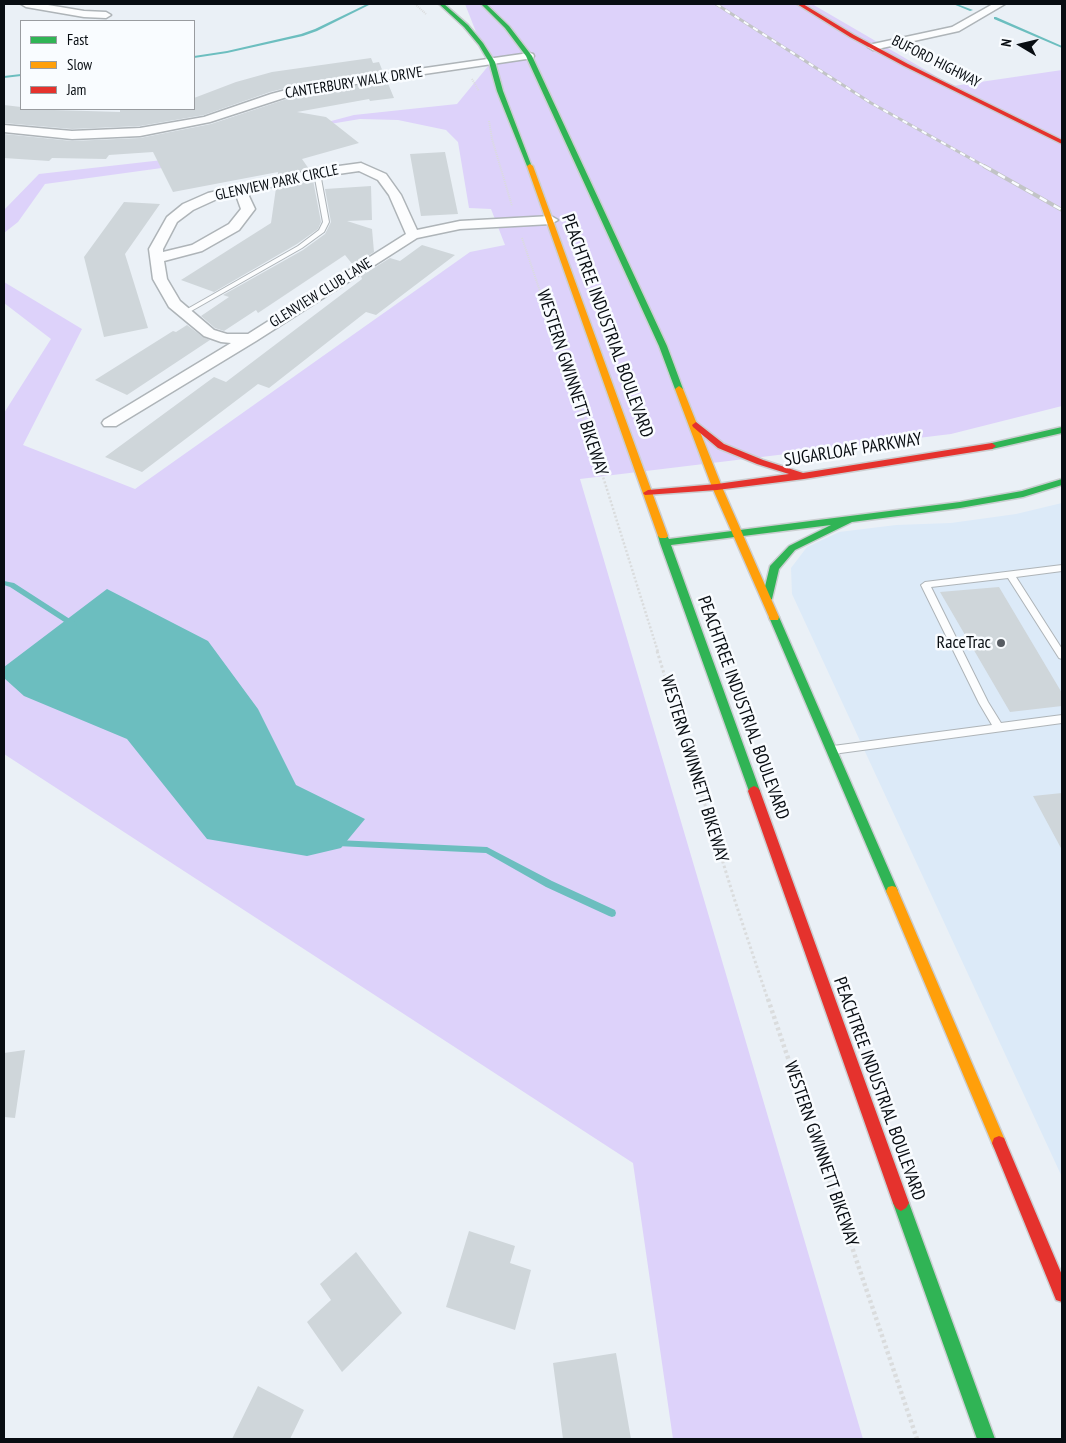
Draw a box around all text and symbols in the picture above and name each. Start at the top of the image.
legend [20,20,195,110]
north arrow [996,20,1046,70]
text: Fast [67,30,88,49]
street label: BUFORD HIGHWAY [889,32,983,92]
text: N [997,38,1016,48]
text: Slow [67,55,92,74]
street label: CANTERBURY WALK DRIVE [284,63,424,103]
text: Jam [67,80,86,99]
street label: GLENVIEW PARK CIRCLE [214,161,340,205]
street label: PEACHTREE INDUSTRIAL BOULEVARD [556,211,658,441]
street label: GLENVIEW CLUB LANE [266,254,376,332]
street label: WESTERN GWINNETT BIKEWAY [532,287,612,479]
street label: SUGARLOAF PARKWAY [783,428,923,472]
street label: PEACHTREE INDUSTRIAL BOULEVARD [692,593,794,823]
place label: RaceTrac [937,632,991,654]
marker: RaceTrac [995,637,1007,649]
street label: WESTERN GWINNETT BIKEWAY [655,673,733,865]
street label: PEACHTREE INDUSTRIAL BOULEVARD [828,974,930,1204]
street label: WESTERN GWINNETT BIKEWAY [779,1059,863,1249]

